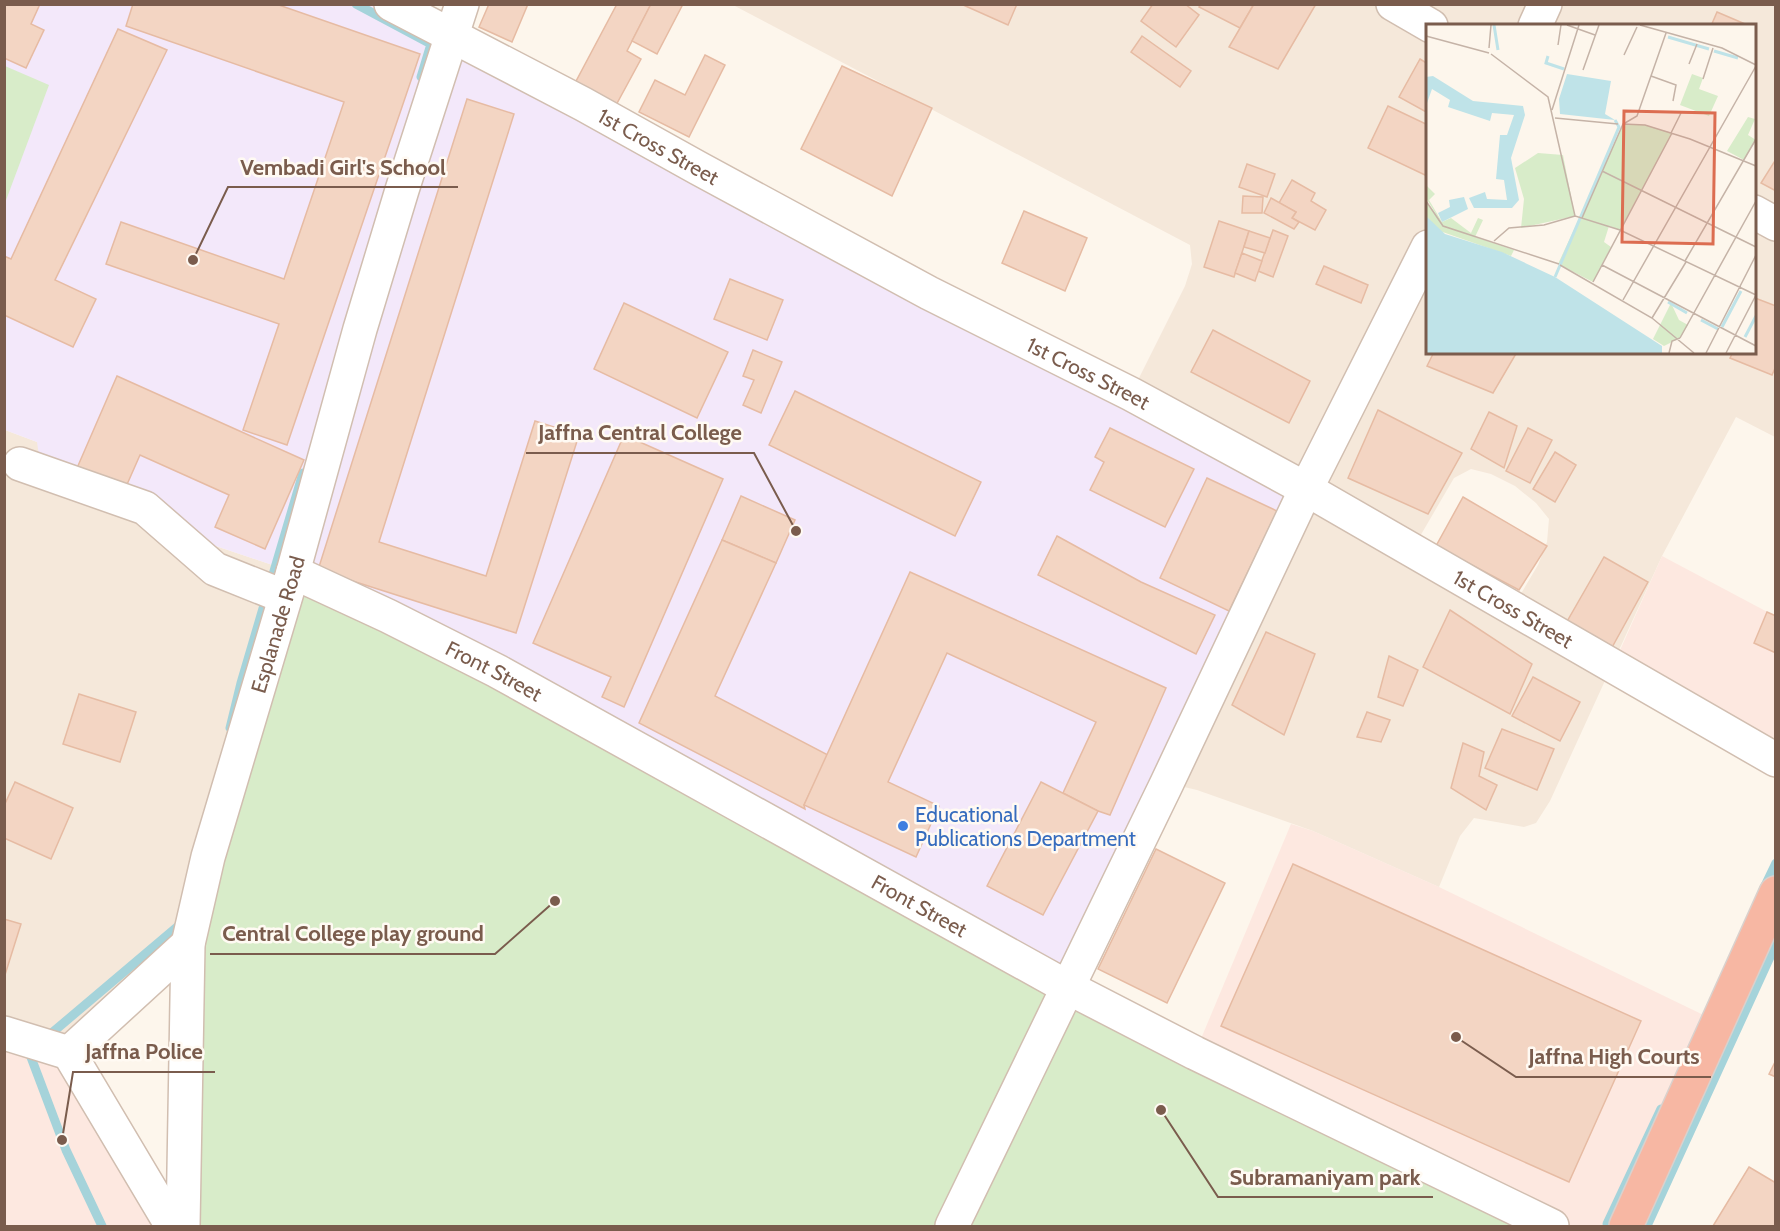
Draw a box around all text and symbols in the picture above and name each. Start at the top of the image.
inset map [1426,24,1756,354]
street label: 1st Cross Street [594,103,723,189]
callout: Vembadi Girl's School [228,147,458,187]
text: Vembadi Girl's School [240,154,446,181]
street label: 1st Cross Street [1023,332,1154,414]
callout: Jaffna Central College [526,413,754,453]
text: Jaffna Central College [537,419,742,446]
street label: Esplanade Road [245,553,309,696]
street label: 1st Cross Street [1449,564,1578,653]
street label: Front Street [442,635,547,706]
place label: Educational Publications Department [915,802,1136,851]
marker: Educational Publications Department [896,819,910,833]
street label: Front Street [867,869,972,942]
callout: Central College play ground [210,914,495,954]
text: Central College play ground [222,920,484,947]
callout: Jaffna Police [73,1032,215,1072]
callout: Jaffna High Courts [1516,1037,1711,1077]
text: Jaffna Police [84,1038,203,1065]
text: Jaffna High Courts [1527,1043,1700,1070]
callout: Subramaniyam park [1218,1157,1433,1197]
text: Subramaniyam park [1229,1164,1421,1191]

